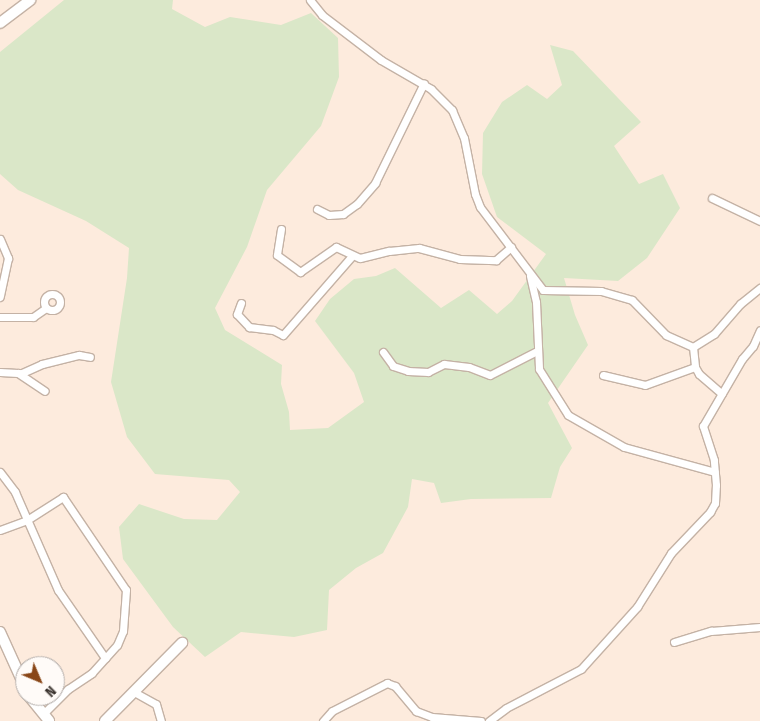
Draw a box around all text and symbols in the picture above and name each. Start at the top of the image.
north arrow [15,656,65,706]
text: N [41,682,59,700]

